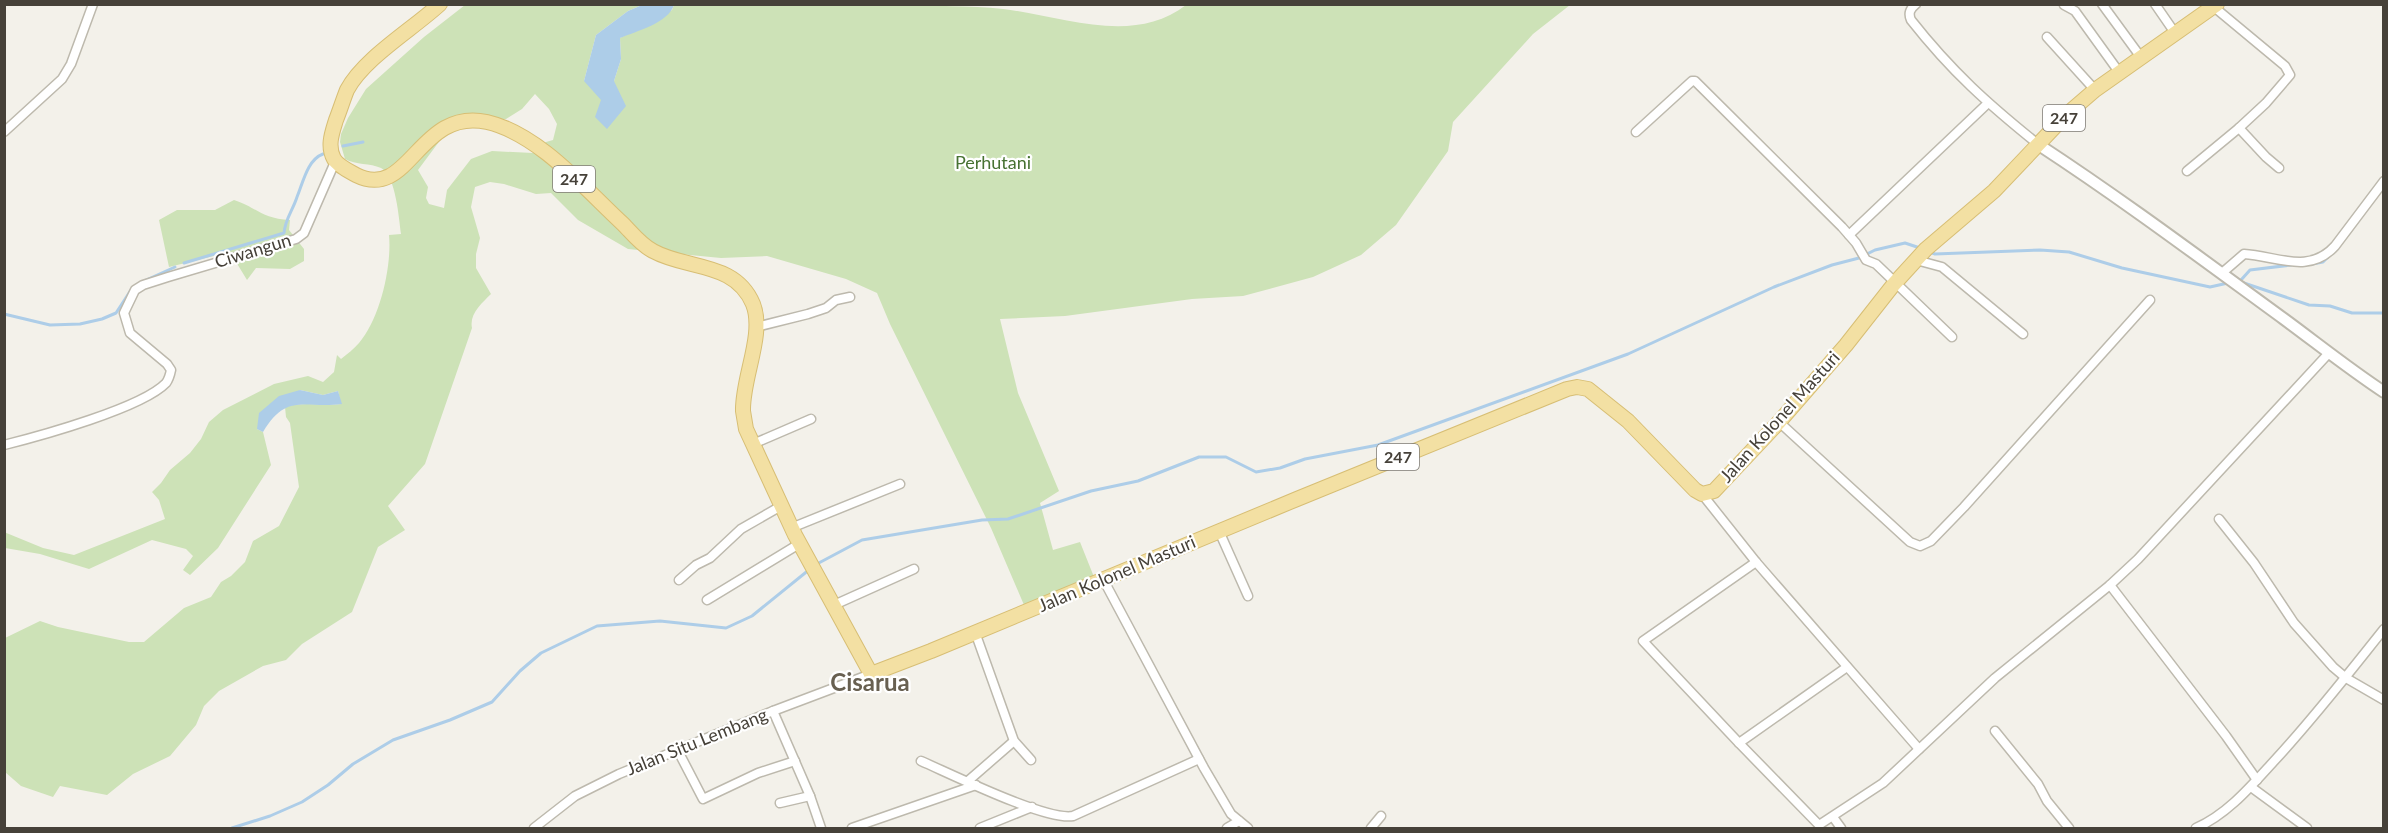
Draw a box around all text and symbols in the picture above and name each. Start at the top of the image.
road number: 247 [2043,105,2085,131]
park label: Perhutani [955,151,1031,173]
road number: 247 [553,166,595,192]
street label: Ciwangun [212,228,294,272]
street label: Jalan Kolonel Masturi [1715,346,1844,486]
road number: 247 [1377,444,1419,470]
street label: Jalan Kolonel Masturi [1035,530,1199,616]
district label: Cisarua [830,667,910,696]
street label: Jalan Situ Lembang [623,703,771,779]

